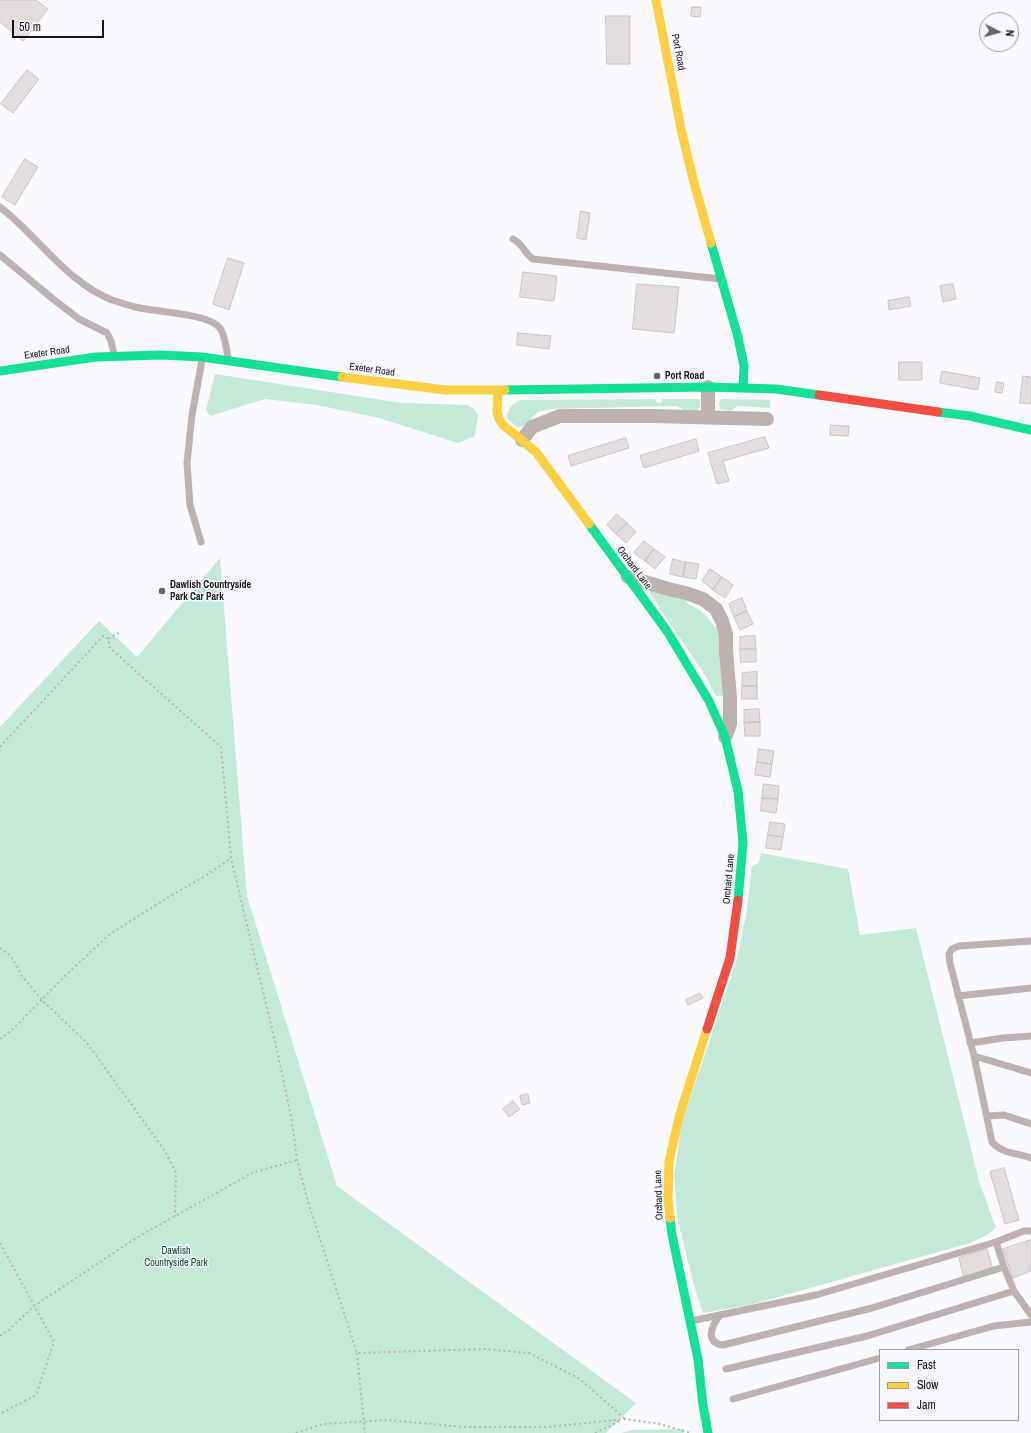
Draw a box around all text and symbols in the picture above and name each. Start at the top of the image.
scale bar [14,12,106,38]
north arrow [979,12,1019,52]
text: 50 m [19,19,41,35]
text: N [1003,29,1017,37]
street label: Port Road [669,33,687,71]
street label: Exeter Road [24,344,70,362]
street label: Exeter Road [349,361,395,379]
place label: Port Road [665,370,704,382]
marker: Port Road [652,371,662,381]
street label: Orchard Lane [614,544,654,592]
place label: Dawlish Countryside Park Car Park [170,579,251,602]
marker: Dawlish Countryside Park Car Park [157,586,167,596]
street label: Orchard Lane [721,854,737,904]
street label: Orchard Lane [652,1170,666,1220]
park label: Dawlish Countryside Park [144,1245,208,1268]
legend [879,1349,1019,1421]
text: Fast [917,1357,936,1373]
text: Slow [917,1377,938,1393]
text: Jam [917,1397,936,1413]

